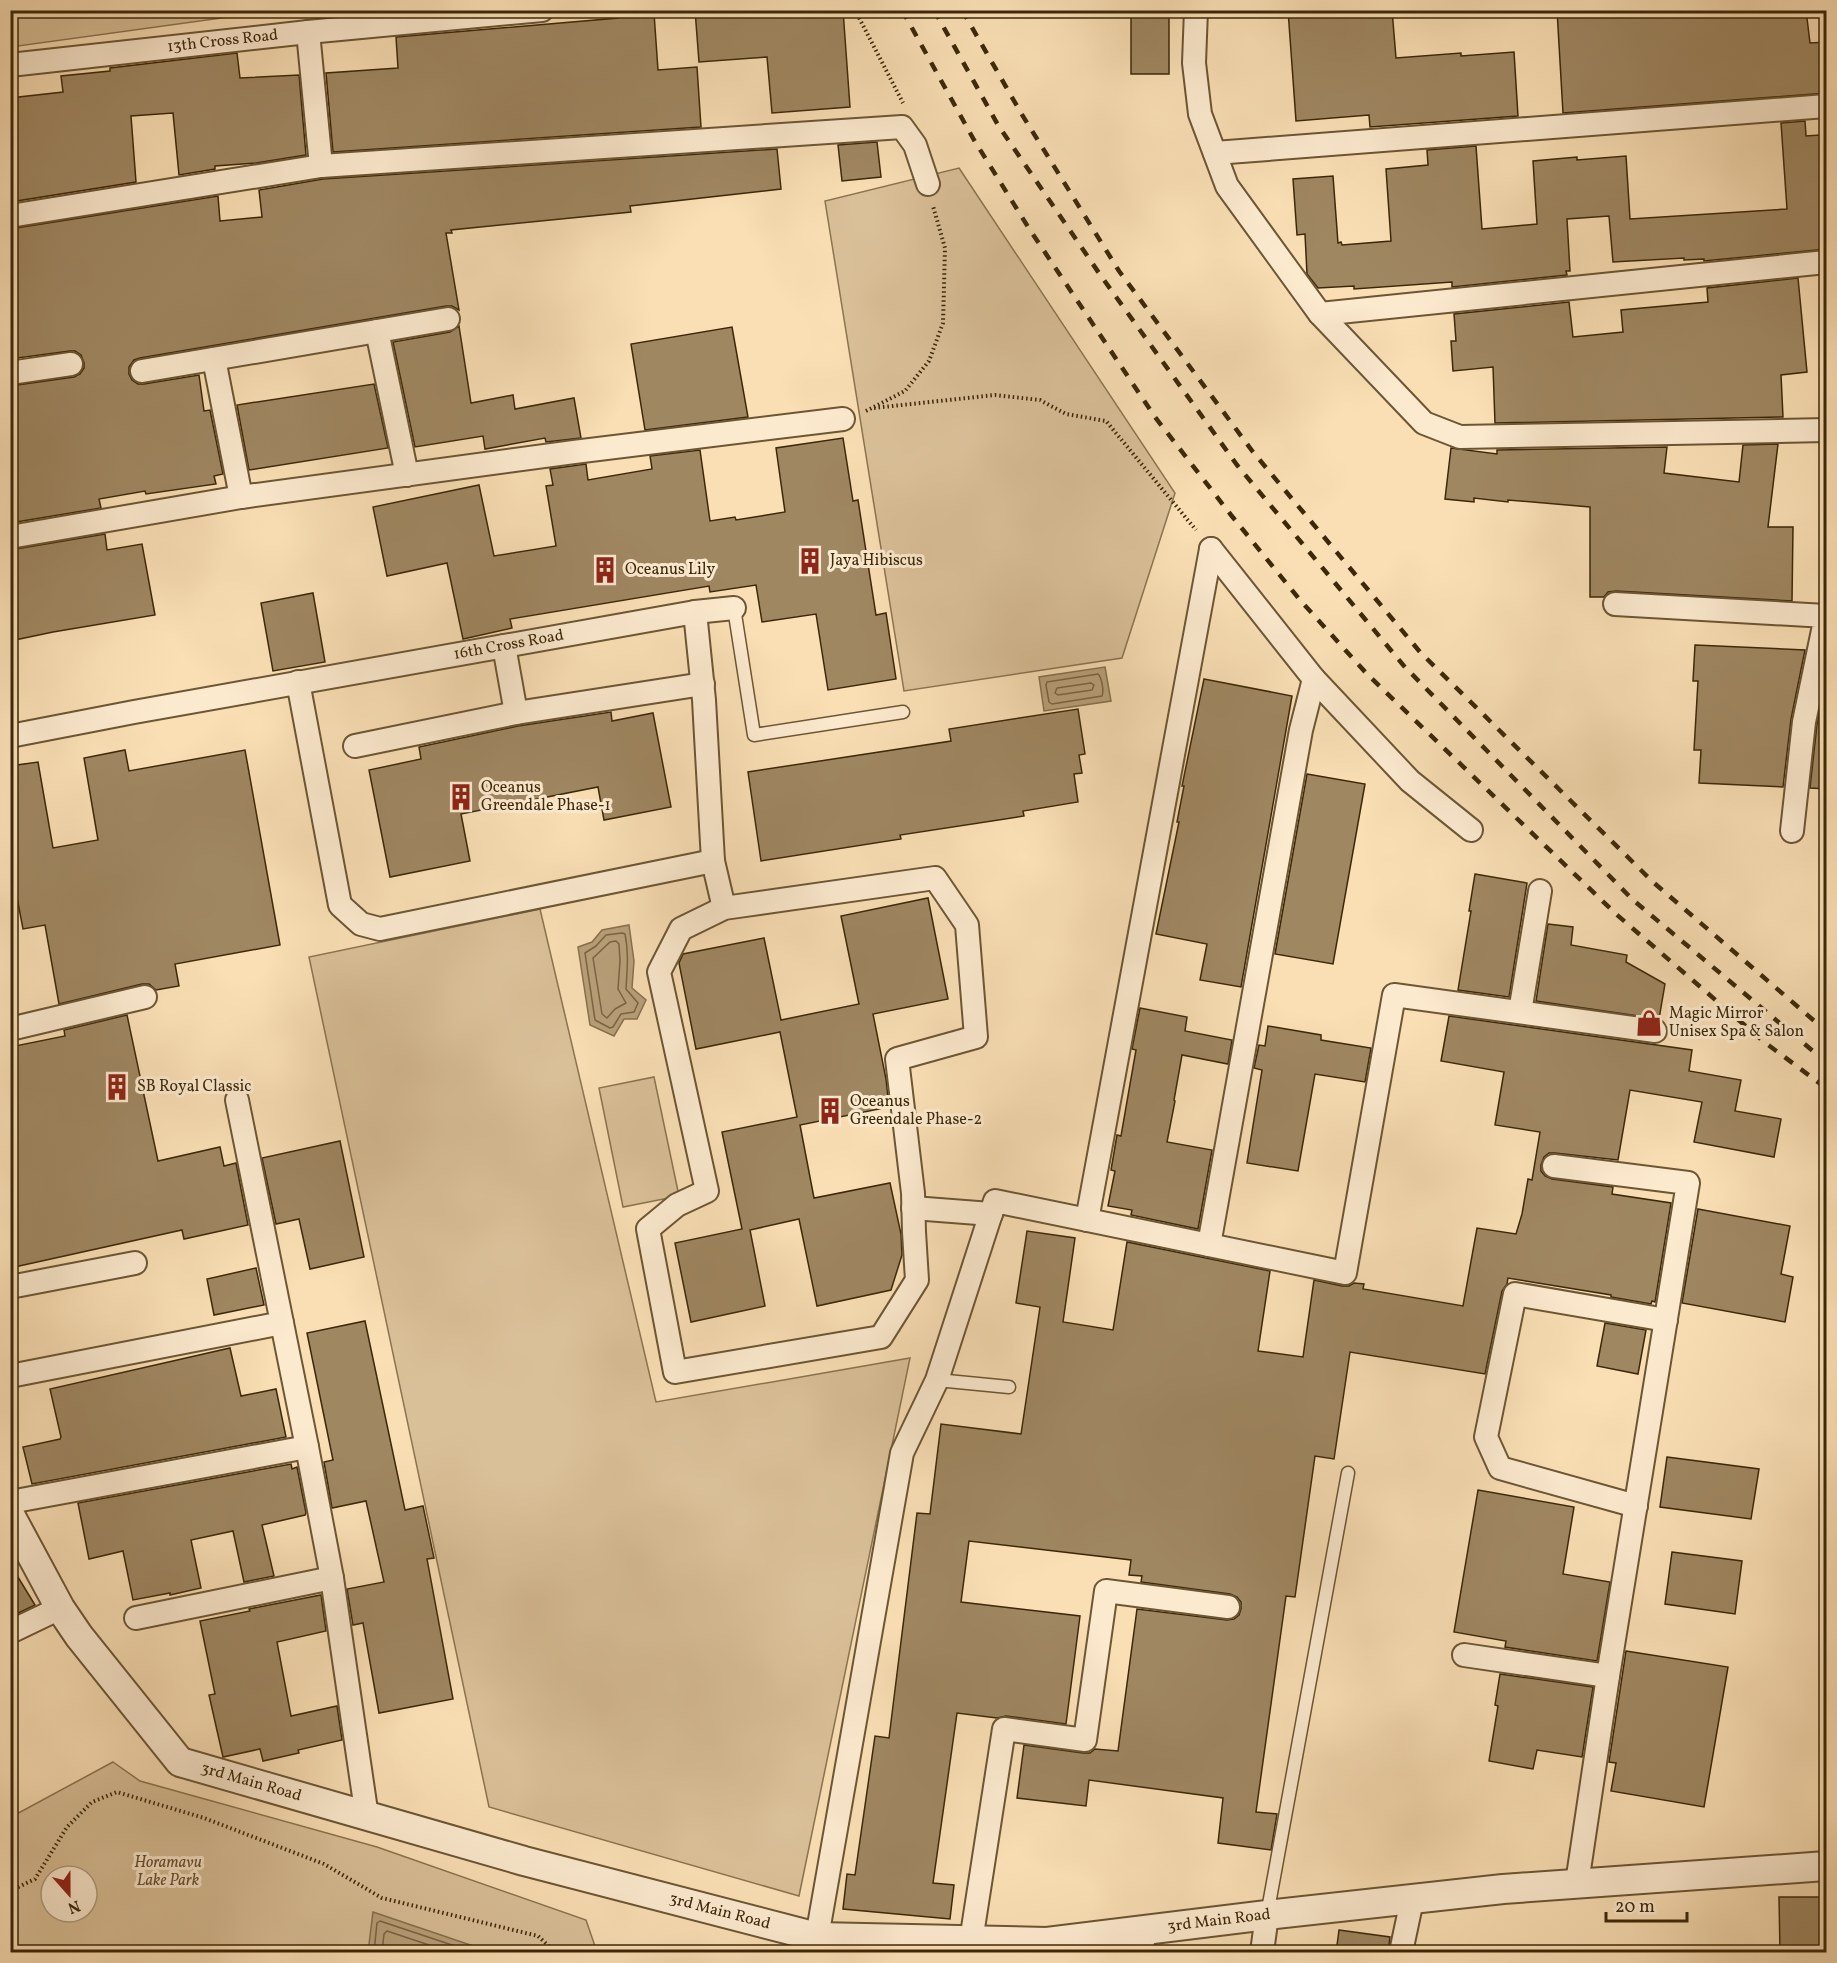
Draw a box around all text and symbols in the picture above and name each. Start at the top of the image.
street label: 13th Cross Road [166,24,279,59]
building icon: Jaya Hibiscus [795,546,825,576]
place label: Jaya Hibiscus [830,550,923,572]
building icon: Oceanus Lily [590,555,620,585]
place label: Oceanus Lily [625,559,716,581]
street label: 16th Cross Road [452,625,566,666]
place label: Oceanus Greendale Phase-1 [481,777,611,817]
building icon: Oceanus Greendale Phase-1 [446,782,476,812]
place label: Magic Mirror Unisex Spa & Salon [1669,1003,1804,1043]
shop icon: Magic Mirror Unisex Spa & Salon [1634,1008,1664,1038]
building icon: SB Royal Classic [102,1072,132,1102]
place label: SB Royal Classic [137,1076,251,1098]
place label: Oceanus Greendale Phase-2 [850,1091,982,1131]
building icon: Oceanus Greendale Phase-2 [815,1096,845,1126]
street label: 3rd Main Road [198,1758,304,1807]
park label: Horamavu Lake Park [134,1852,202,1892]
north arrow [39,1864,99,1924]
scale bar [1606,1885,1687,1923]
street label: 3rd Main Road [667,1888,773,1935]
text: N [64,1894,83,1919]
text: 20 m [1615,1895,1655,1920]
street label: 3rd Main Road [1166,1904,1272,1938]

